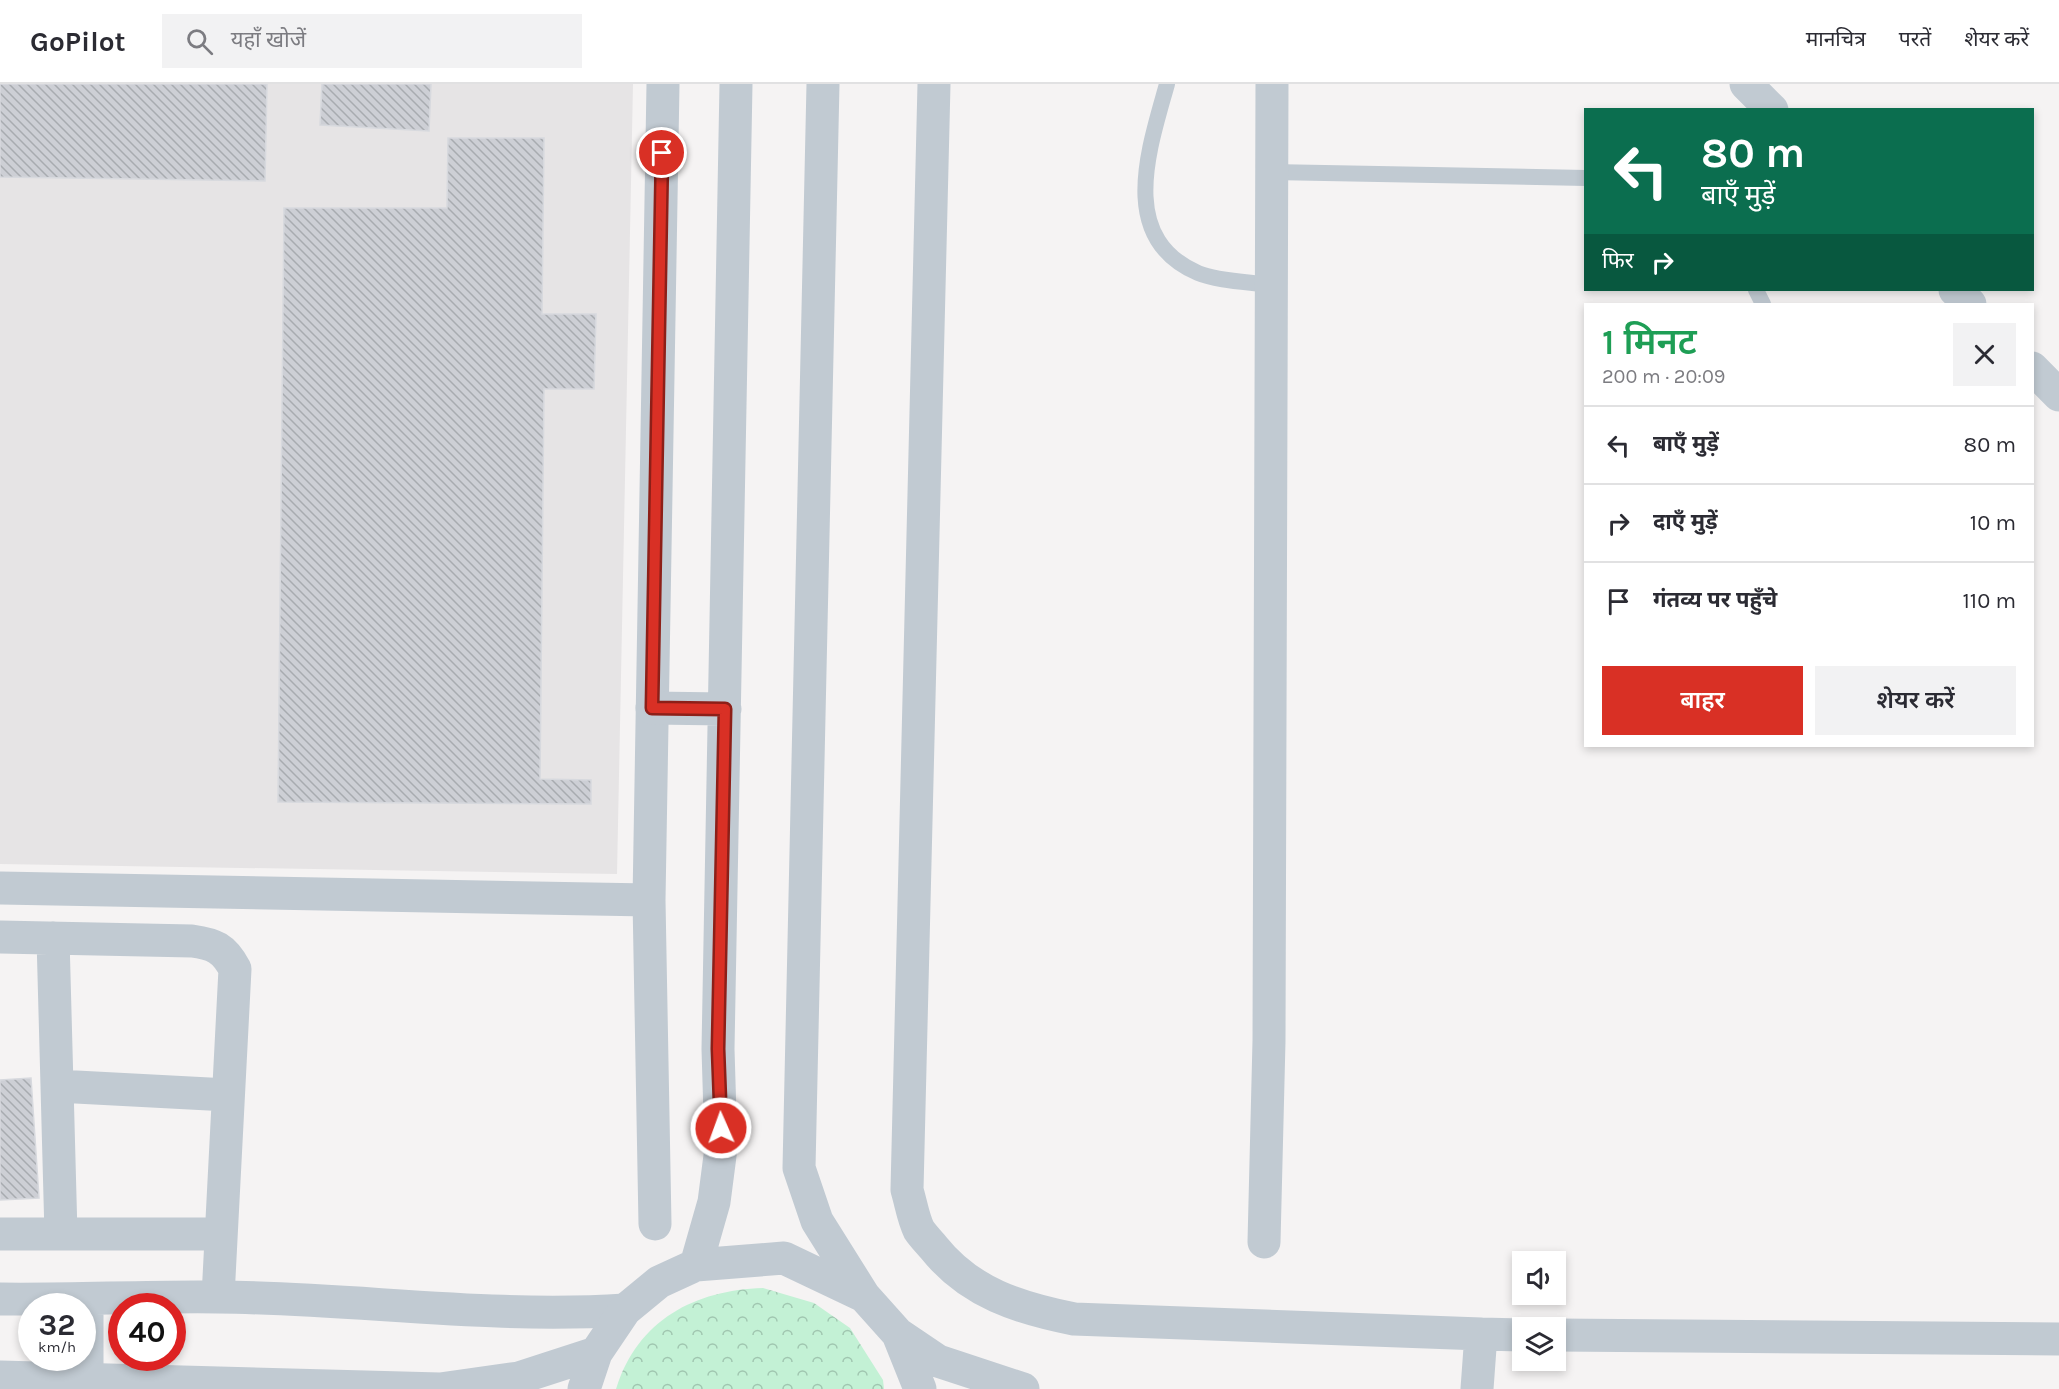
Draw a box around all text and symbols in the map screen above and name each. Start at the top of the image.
search box [162,14,582,68]
text: GoPilot [30,25,126,58]
icon: search [183,25,216,58]
text: यहाँ खोजें [231,27,306,53]
text: मानचित्र [1806,27,1866,51]
text: परतें [1899,27,1931,51]
text: शेयर करें [1964,27,2029,51]
pin [636,127,687,178]
text: 80 m [1701,128,1805,178]
icon: left [1602,132,1680,210]
icon: arrive [645,136,678,169]
text: बाएँ मुड़ें [1701,179,1775,211]
icon: right [1646,246,1679,279]
text: फिर [1602,248,1634,274]
text: 1 मिनट [1602,321,1697,363]
button: close [1953,323,2016,386]
text: 200 m · 20:09 [1602,365,1725,388]
icon: left [1602,429,1635,462]
text: बाएँ मुड़ें [1653,431,1719,457]
text: 80 m [1964,432,2016,458]
icon: right [1602,507,1635,540]
text: दाएँ मुड़ें [1653,509,1718,535]
text: 10 m [1970,510,2016,536]
icon: arrive [1602,585,1635,618]
text: गंतव्य पर पहुँचे [1653,587,1777,613]
text: 110 m [1963,588,2016,614]
button: बाहर [1602,666,1803,735]
button: शेयर करें [1815,666,2016,735]
position arrow [689,1096,753,1160]
map controls [1512,1251,1566,1371]
button: sound [1512,1251,1566,1305]
speed limit sign: 40 [108,1293,186,1371]
text: 32 [39,1307,75,1343]
button: layers [1512,1317,1566,1371]
text: km/h [38,1338,76,1356]

